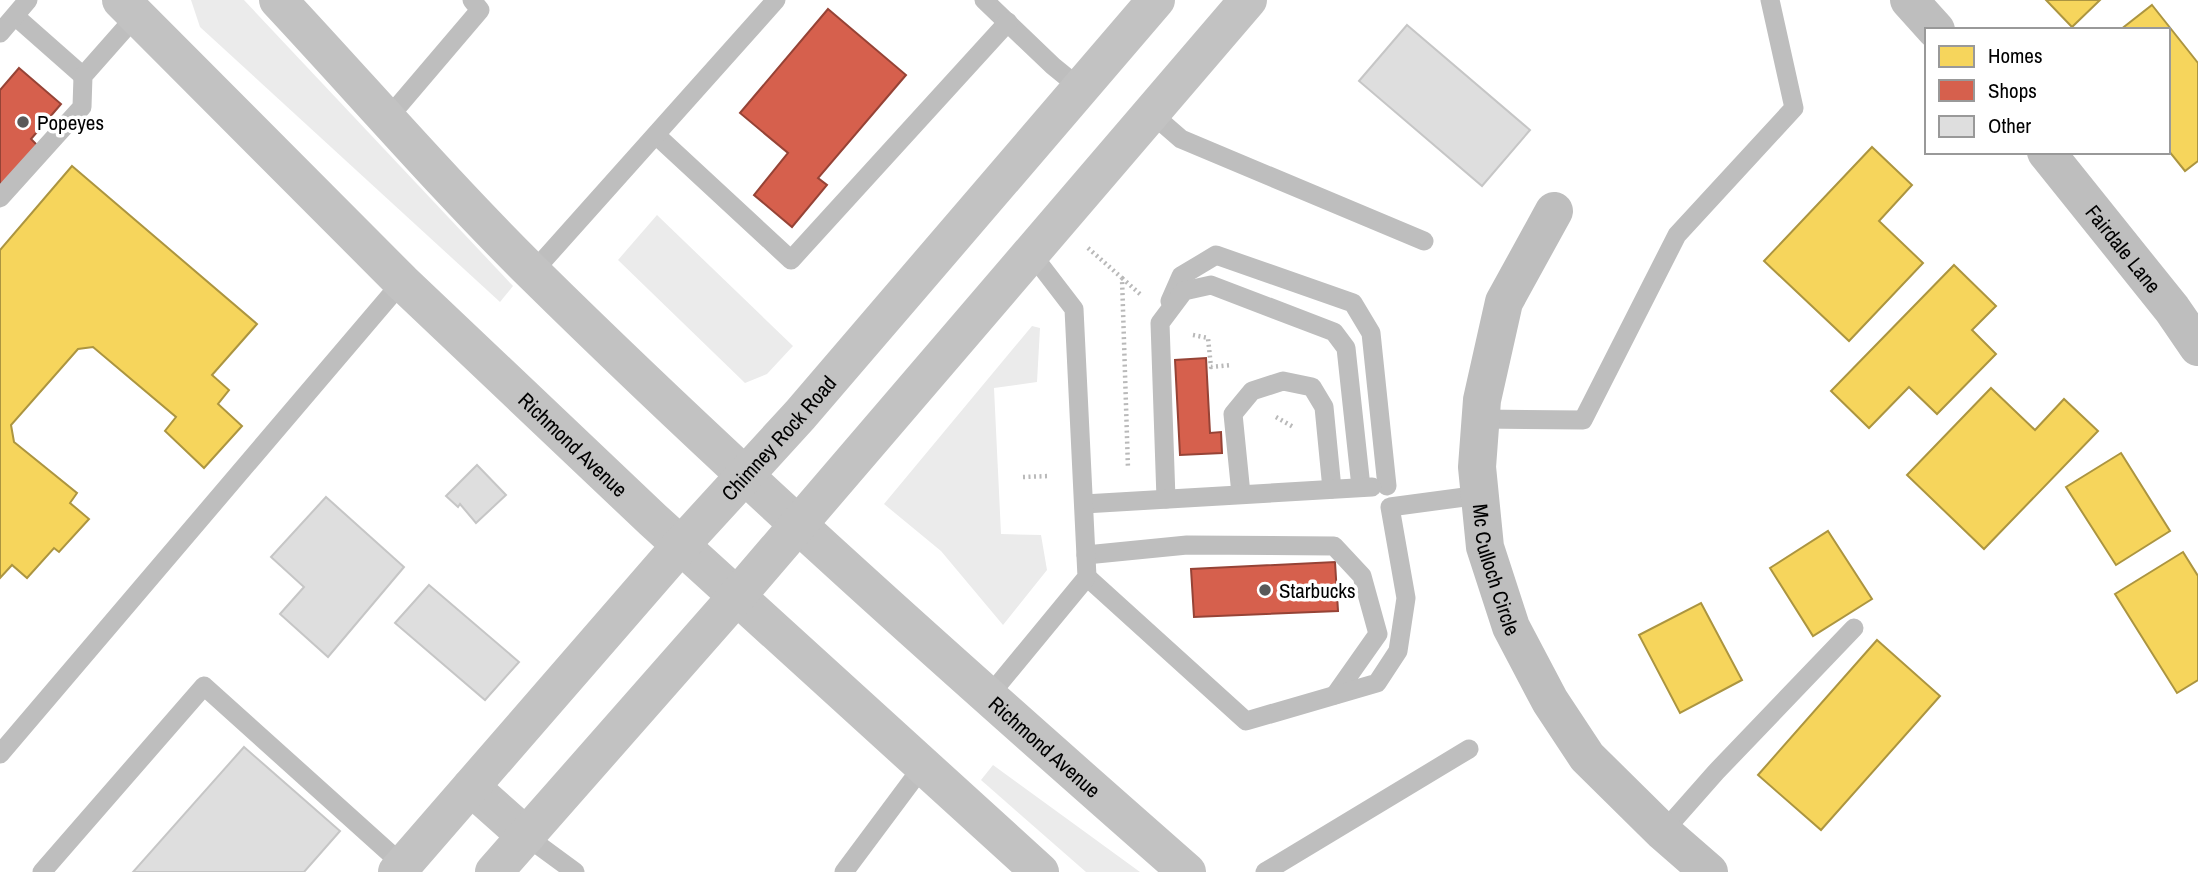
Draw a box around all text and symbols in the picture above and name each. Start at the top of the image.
legend [1925,28,2170,154]
text: Homes [1988,41,2043,70]
text: Shops [1988,76,2037,105]
place label: Popeyes [37,108,104,137]
text: Other [1988,111,2031,140]
marker: Popeyes [15,114,31,130]
street label: Fairdale Lane [2079,199,2168,299]
street label: Chimney Rock Road [714,369,842,507]
street label: Richmond Avenue [512,385,634,503]
street label: Mc Culloch Circle [1466,502,1527,640]
place label: Starbucks [1279,576,1356,605]
marker: Starbucks [1257,582,1273,598]
street label: Richmond Avenue [983,689,1107,804]

